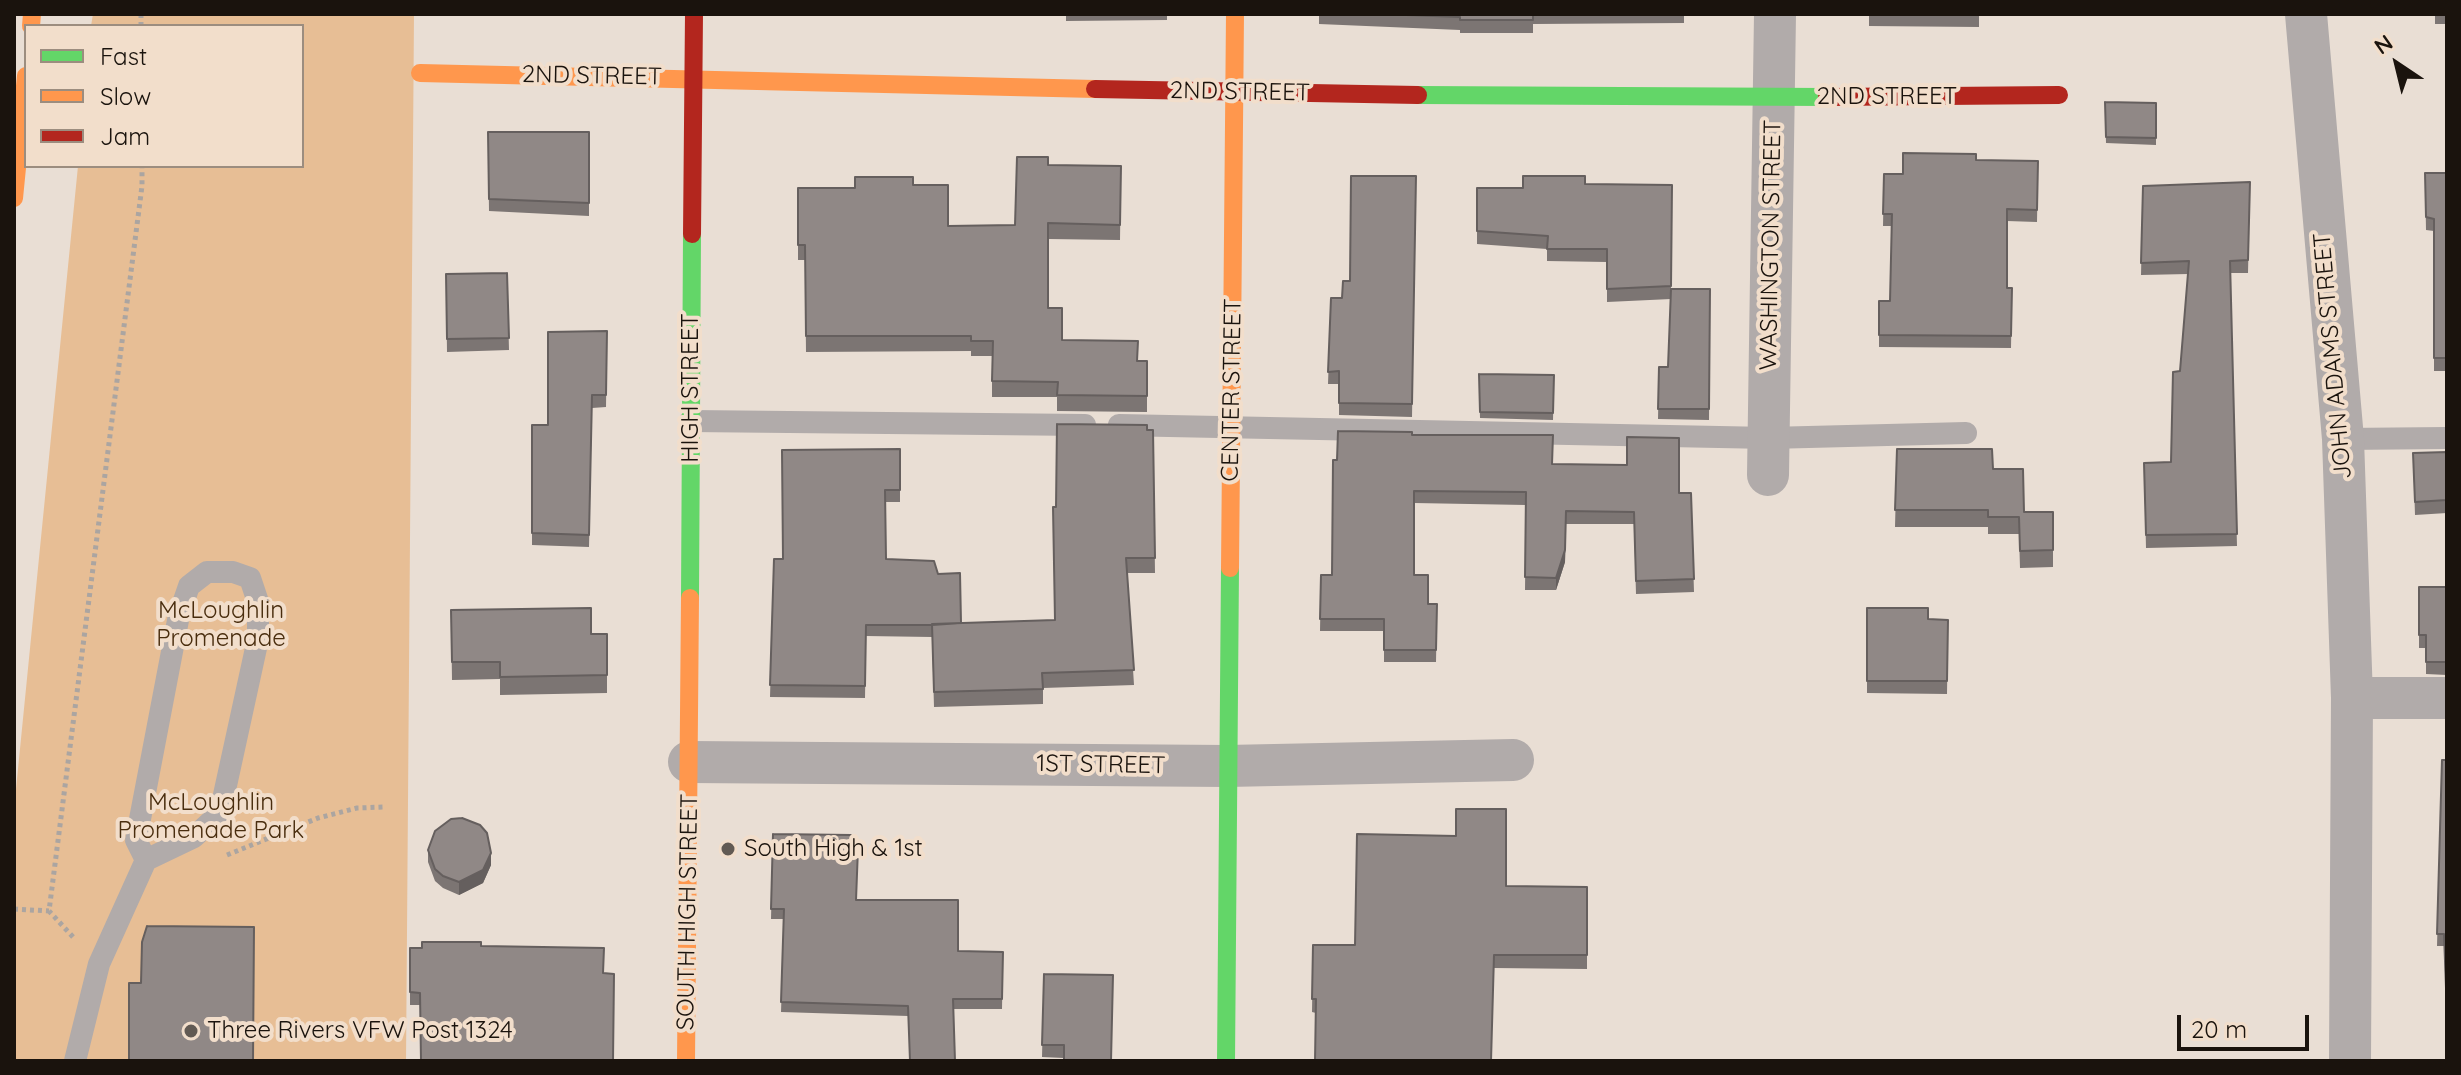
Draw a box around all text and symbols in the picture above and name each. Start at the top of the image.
legend [24,24,304,168]
north arrow [2357,24,2437,104]
text: N [2369,28,2398,60]
text: Fast [100,41,147,71]
street label: 2ND STREET [522,60,662,92]
street label: 2ND STREET [1170,76,1310,108]
text: Slow [100,81,151,111]
street label: 2ND STREET [1817,83,1957,111]
street label: WASHINGTON STREET [1754,119,1788,371]
text: Jam [100,121,150,151]
street label: JOHN ADAMS STREET [2308,232,2358,480]
street label: CENTER STREET [1216,298,1248,482]
street label: HIGH STREET [677,313,705,463]
park label: McLoughlin Promenade [156,597,286,653]
street label: 1ST STREET [1036,749,1166,781]
park label: McLoughlin Promenade Park [118,789,304,845]
street label: SOUTH HIGH STREET [672,793,704,1031]
place label: South High & 1st [744,835,923,863]
marker: South High & 1st [719,840,737,858]
scale bar [2181,999,2313,1049]
text: 20 m [2191,1014,2247,1044]
place label: Three Rivers VFW Post 1324 [207,1017,513,1045]
marker: Three Rivers VFW Post 1324 [182,1022,200,1040]

